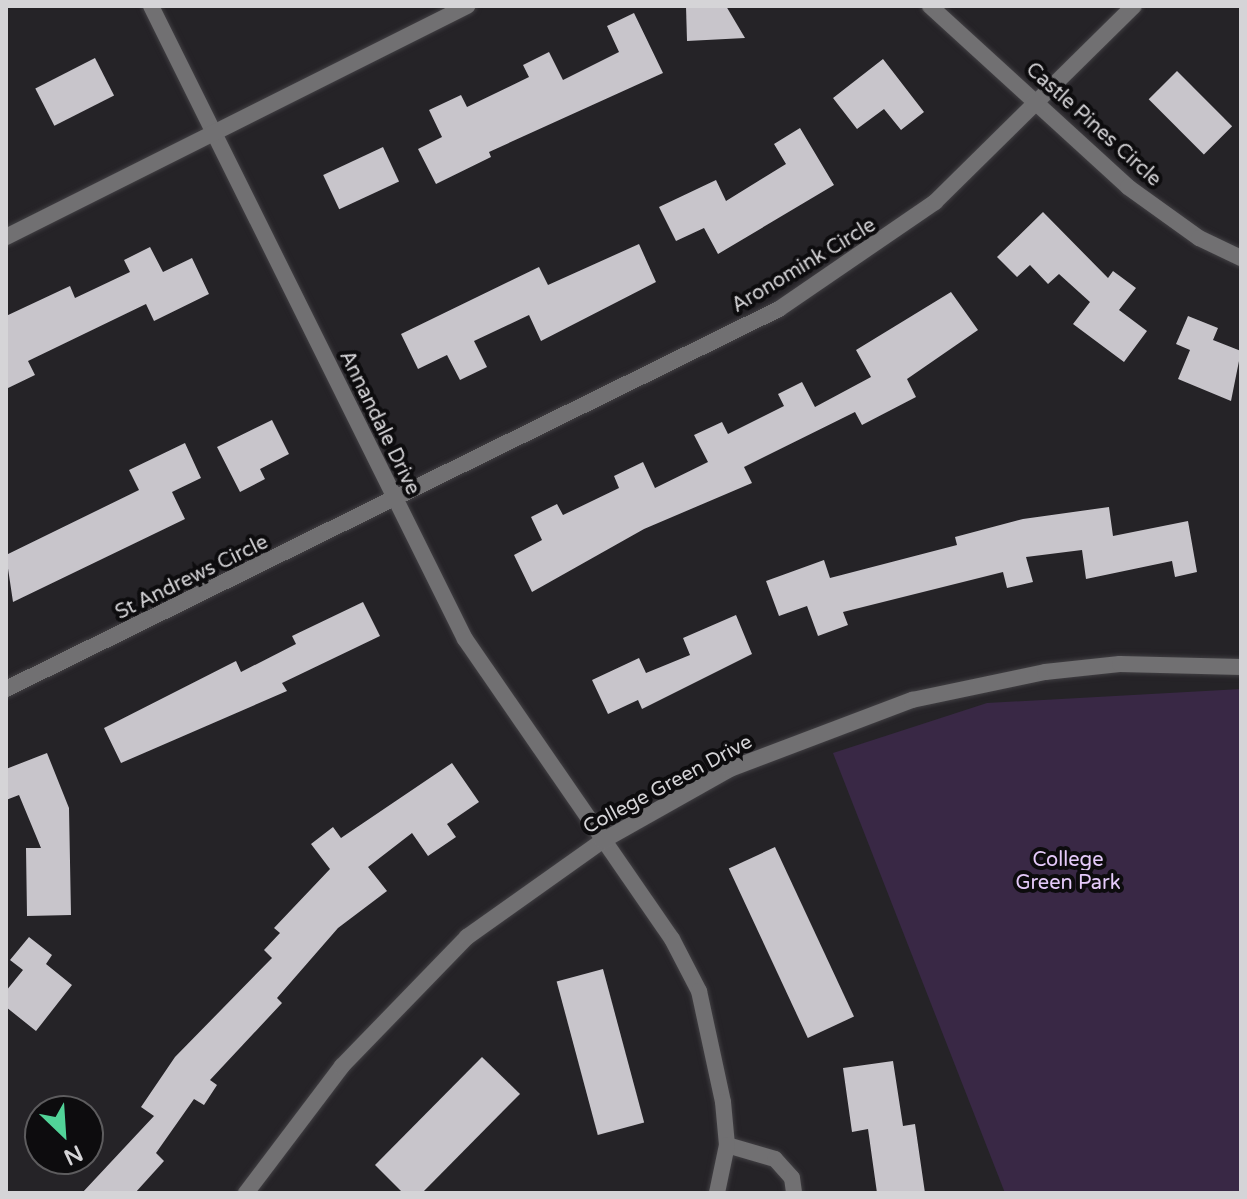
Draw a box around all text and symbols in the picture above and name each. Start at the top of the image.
street label: Castle Pines Circle [1020,58,1166,192]
street label: Aronomink Circle [728,214,880,318]
street label: Annandale Drive [334,347,424,499]
street label: St Andrews Circle [112,531,272,625]
street label: College Green Drive [579,730,757,840]
park label: College Green Park [1015,849,1121,896]
north arrow [24,1095,104,1175]
text: N [60,1139,87,1170]

